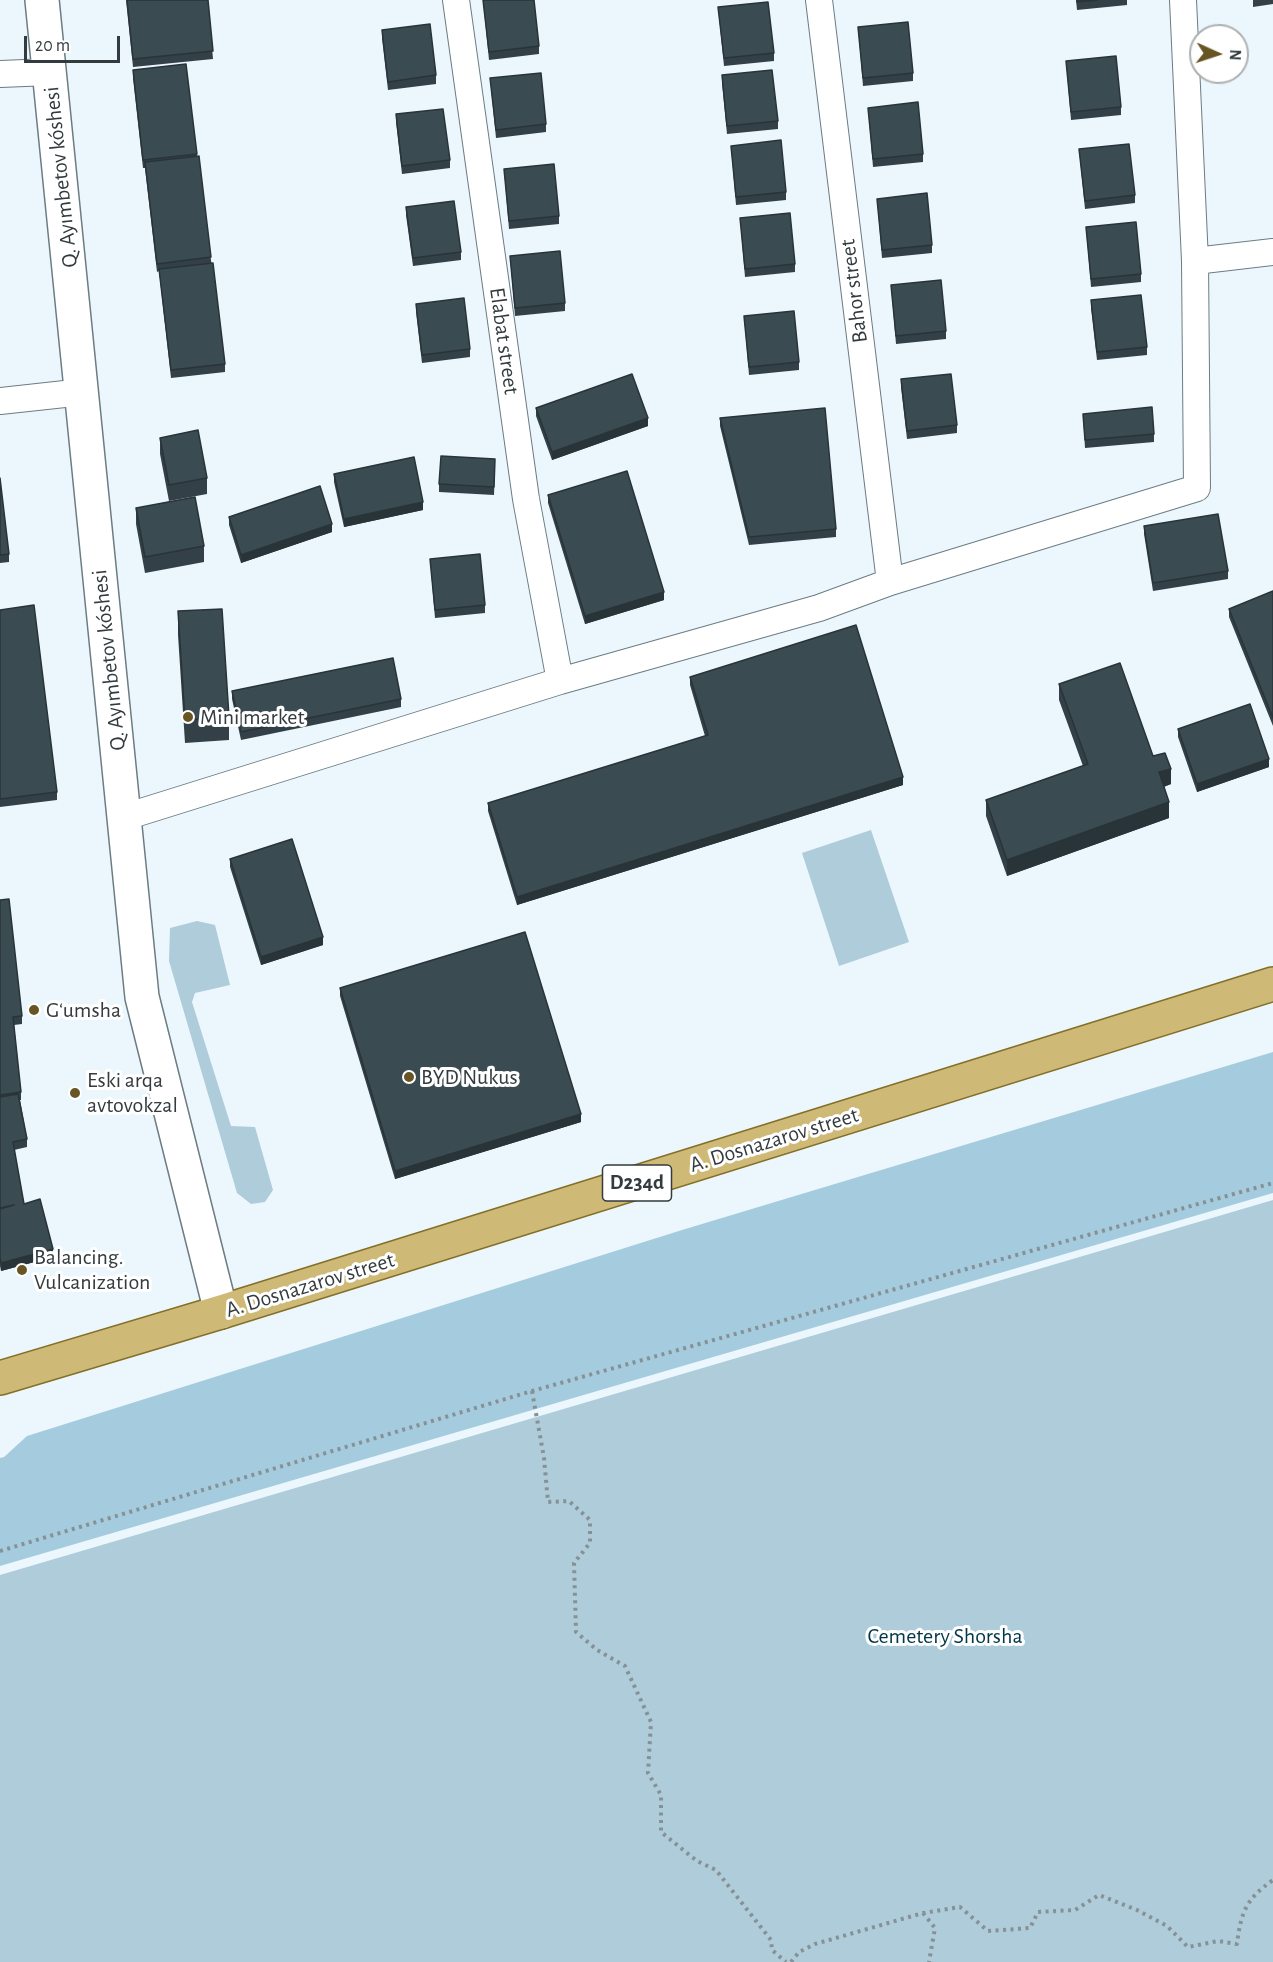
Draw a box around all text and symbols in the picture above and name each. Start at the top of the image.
scale bar [27,24,123,62]
north arrow [1189,24,1249,84]
text: 20 m [35,37,70,55]
text: N [1227,49,1243,61]
street label: Q. Ayımbetov kóshesi [38,85,84,269]
street label: Bahor street [835,238,873,344]
street label: Elabat street [483,286,525,396]
street label: Q. Ayımbetov kóshesi [86,568,132,752]
place label: Mini market [200,704,304,730]
marker: Mini market [181,710,195,724]
place label: Gʻumsha [46,997,121,1023]
marker: Gʻumsha [27,1003,41,1017]
place label: BYD Nukus [421,1064,518,1090]
place label: Eski arqa avtovokzal [87,1067,178,1118]
marker: BYD Nukus [402,1070,416,1084]
marker: Eski arqa avtovokzal [68,1086,82,1100]
street label: A. Dosnazarov street [686,1102,862,1178]
road number: D234d [602,1165,672,1201]
place label: Balancing. Vulcanization [34,1244,150,1296]
street label: A. Dosnazarov street [222,1247,398,1323]
marker: Balancing. Vulcanization [15,1263,29,1277]
park label: Cemetery Shorsha [867,1623,1023,1649]

